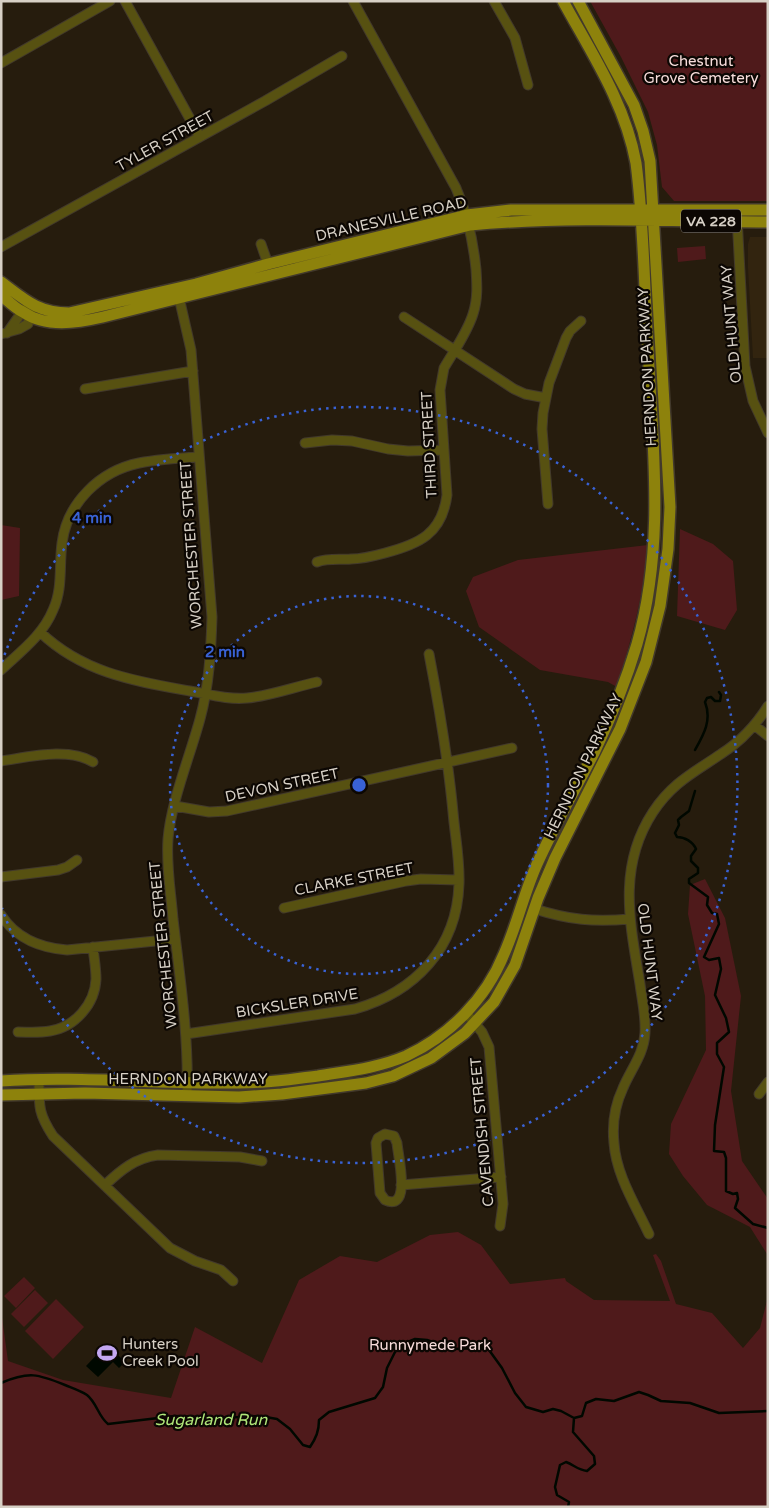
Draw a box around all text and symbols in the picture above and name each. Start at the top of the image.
park label: Chestnut Grove Cemetery [644,52,758,87]
street label: TYLER STREET [113,107,217,175]
street label: DRANESVILLE ROAD [314,193,468,245]
road number: VA 228 [681,210,741,232]
street label: OLD HUNT WAY [717,264,745,384]
street label: HERNDON PARKWAY [634,287,660,447]
street label: THIRD STREET [417,391,441,499]
street label: WORCHESTER STREET [176,461,206,629]
text: 4 min [72,509,112,527]
text: 2 min [205,643,245,661]
street label: HERNDON PARKWAY [540,690,626,842]
street label: DEVON STREET [223,764,341,806]
centre of rings [350,776,368,794]
street label: CLARKE STREET [293,859,415,899]
street label: WORCHESTER STREET [145,860,181,1030]
street label: OLD HUNT WAY [634,902,666,1022]
street label: BICKSLER DRIVE [235,984,359,1022]
street label: CAVENDISH STREET [467,1057,497,1207]
street label: HERNDON PARKWAY [108,1070,268,1088]
place label: Hunters Creek Pool [122,1335,199,1370]
park label: Runnymede Park [369,1336,491,1354]
sports icon: Hunters Creek Pool [96,1342,118,1364]
water label: Sugarland Run [155,1410,269,1430]

